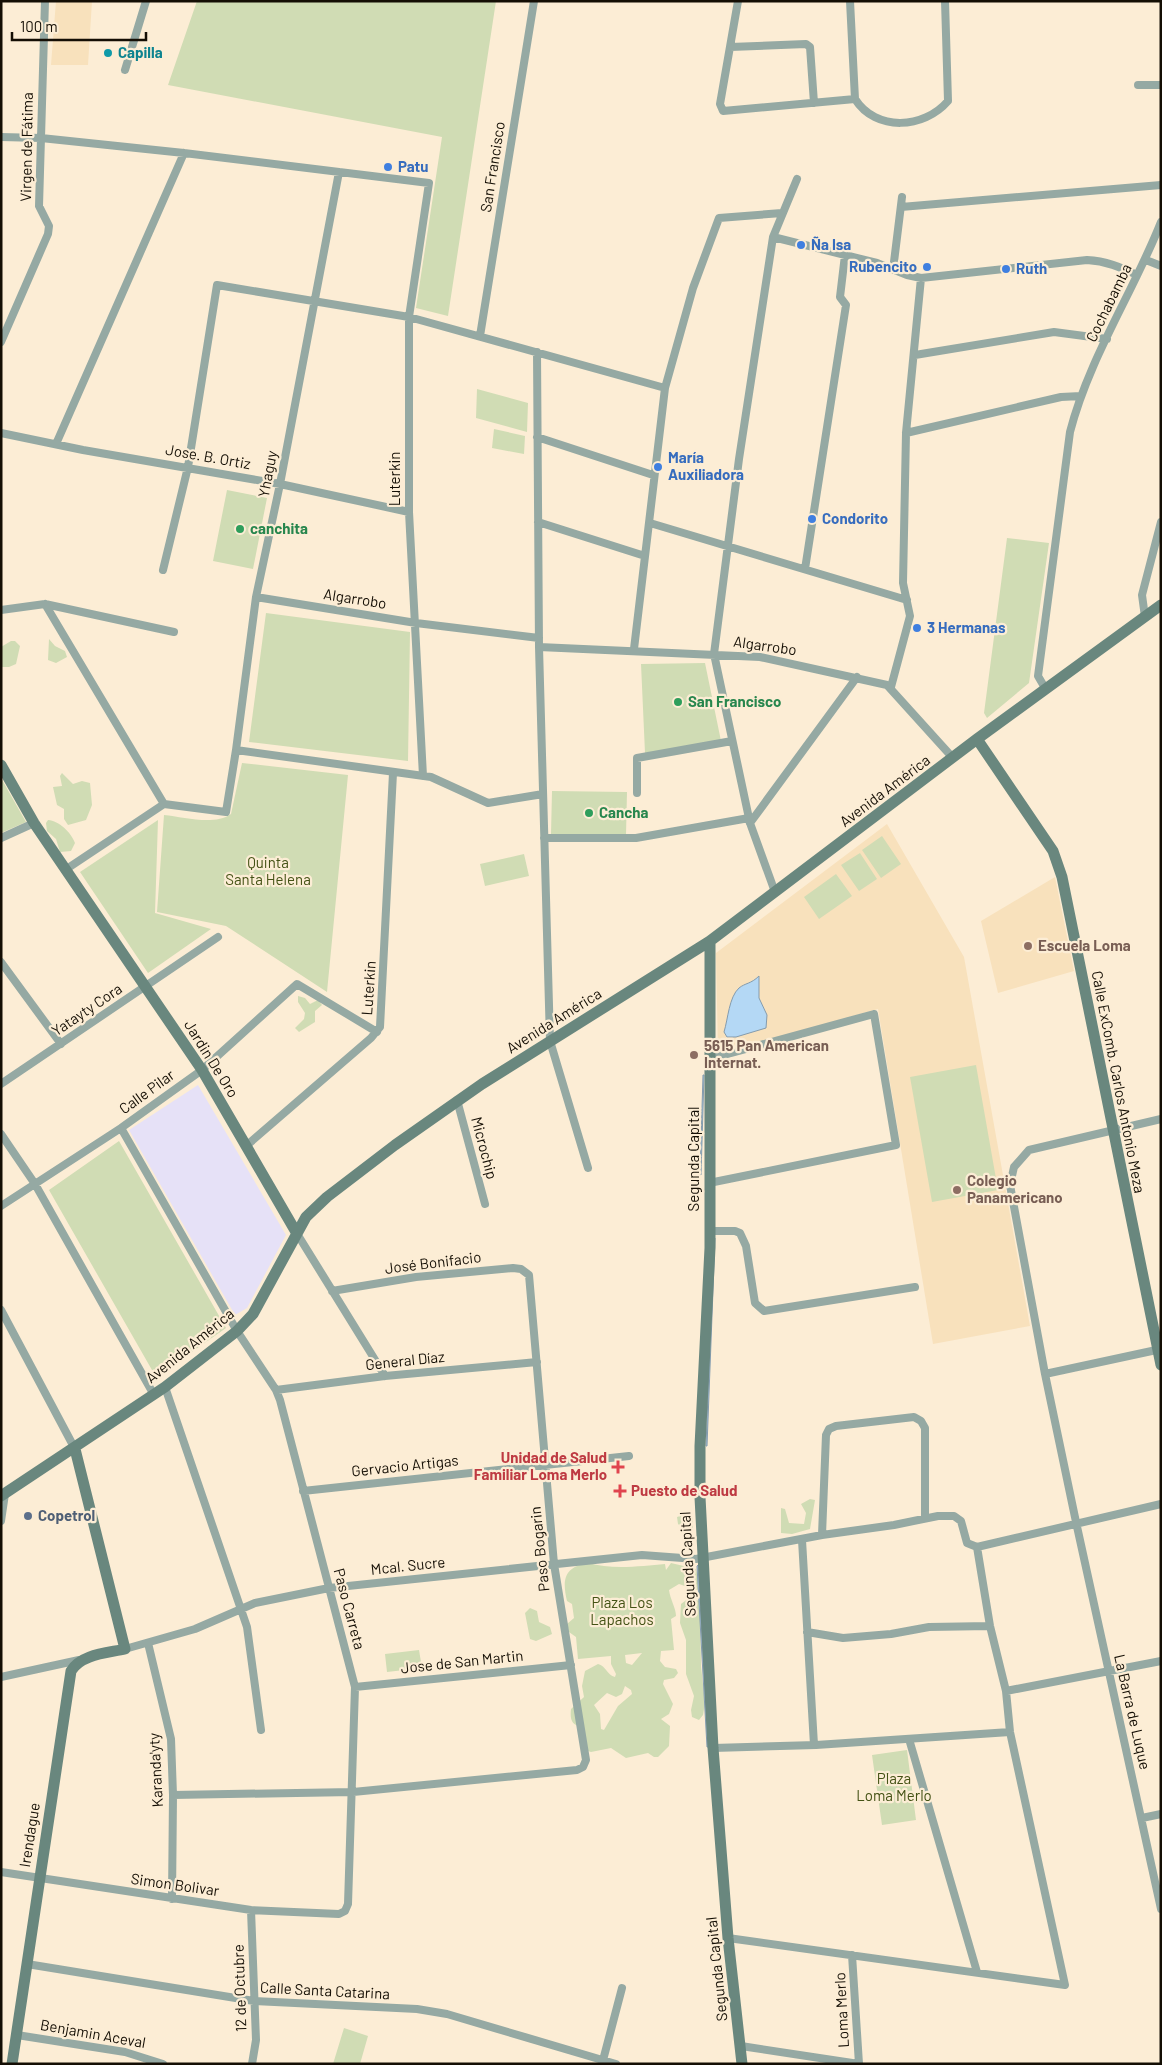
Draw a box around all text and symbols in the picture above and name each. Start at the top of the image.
scale bar [12,10,146,42]
text: 100 m [20,17,58,35]
place label: Capilla [118,43,163,61]
marker: Capilla [102,47,114,59]
street label: Virgen de Fátima [16,92,36,202]
street label: San Francisco [476,120,508,214]
place label: Patu [398,157,428,175]
marker: Patu [382,161,394,173]
place label: Ña Isa [811,235,851,253]
marker: Ña Isa [795,239,807,251]
place label: Rubencito [849,257,917,275]
place label: Ruth [1016,259,1047,277]
street label: Cochabamba [1081,260,1135,345]
marker: Rubencito [921,261,933,273]
marker: Ruth [1000,263,1012,275]
street label: Jose. B. Ortiz [164,440,253,472]
place label: María Auxiliadora [668,448,744,483]
street label: Yhaguy [254,449,280,499]
street label: Luterkin [385,452,403,506]
marker: María Auxiliadora [652,461,664,473]
place label: Condorito [822,509,888,527]
marker: Condorito [806,513,818,525]
place label: canchita [250,519,308,537]
marker: canchita [234,523,246,535]
street label: Algarrobo [322,584,388,612]
place label: 3 Hermanas [927,618,1006,636]
marker: 3 Hermanas [911,622,923,634]
street label: Algarrobo [732,632,798,658]
place label: San Francisco [688,692,781,710]
marker: San Francisco [672,696,684,708]
street label: Avenida América [836,750,933,830]
place label: Cancha [599,803,648,821]
marker: Cancha [583,807,595,819]
park label: Quinta Santa Helena [225,853,311,888]
place label: Escuela Loma [1038,936,1131,954]
marker: Escuela Loma [1022,940,1034,952]
street label: Luterkin [357,960,379,1016]
street label: Calle ExComb. Carlos Antonio Meza [1089,969,1149,1195]
street label: Yatayty Cora [48,979,125,1039]
street label: Avenida América [503,984,604,1057]
street label: Jardin De Oro [181,1016,243,1101]
place label: 5615 Pan American Internat. [704,1036,829,1071]
marker: 5615 Pan American Internat. [688,1049,700,1061]
street label: Calle Pilar [115,1065,178,1117]
street label: Segunda Capital [684,1106,702,1212]
street label: Microchip [468,1115,502,1181]
place label: Colegio Panamericano [967,1171,1063,1206]
marker: Colegio Panamericano [951,1184,963,1196]
street label: José Bonifacio [384,1247,482,1277]
street label: Avenida América [142,1304,237,1386]
street label: General Díaz [364,1347,446,1373]
place label: Unidad de Salud Familiar Loma Merlo [474,1448,607,1483]
street label: Gervacio Artigas [351,1450,459,1480]
marker: Unidad de Salud Familiar Loma Merlo [611,1460,625,1474]
place label: Puesto de Salud [631,1481,737,1499]
marker: Puesto de Salud [613,1484,627,1498]
place label: Copetrol [38,1506,95,1524]
street label: Paso Bogarin [526,1506,552,1593]
marker: Copetrol [22,1510,34,1522]
street label: Segunda Capital [675,1511,699,1617]
street label: Mcal. Sucre [370,1552,446,1578]
street label: Paso Carreta [330,1566,369,1651]
park label: Plaza Los Lapachos [590,1593,654,1628]
street label: Jose de San Martin [400,1646,524,1676]
street label: La Barra de Luque [1111,1652,1155,1771]
street label: Karanda'yty [144,1732,166,1808]
park label: Plaza Loma Merlo [856,1769,932,1804]
street label: Irendague [15,1801,43,1868]
street label: Simon Bolivar [130,1869,221,1899]
street label: Segunda Capital [702,1916,730,2022]
street label: 12 de Octubre [228,1944,250,2032]
street label: Loma Merlo [830,1972,852,2048]
street label: Calle Santa Catarina [260,1978,390,2002]
street label: Benjamin Aceval [39,2015,147,2051]

